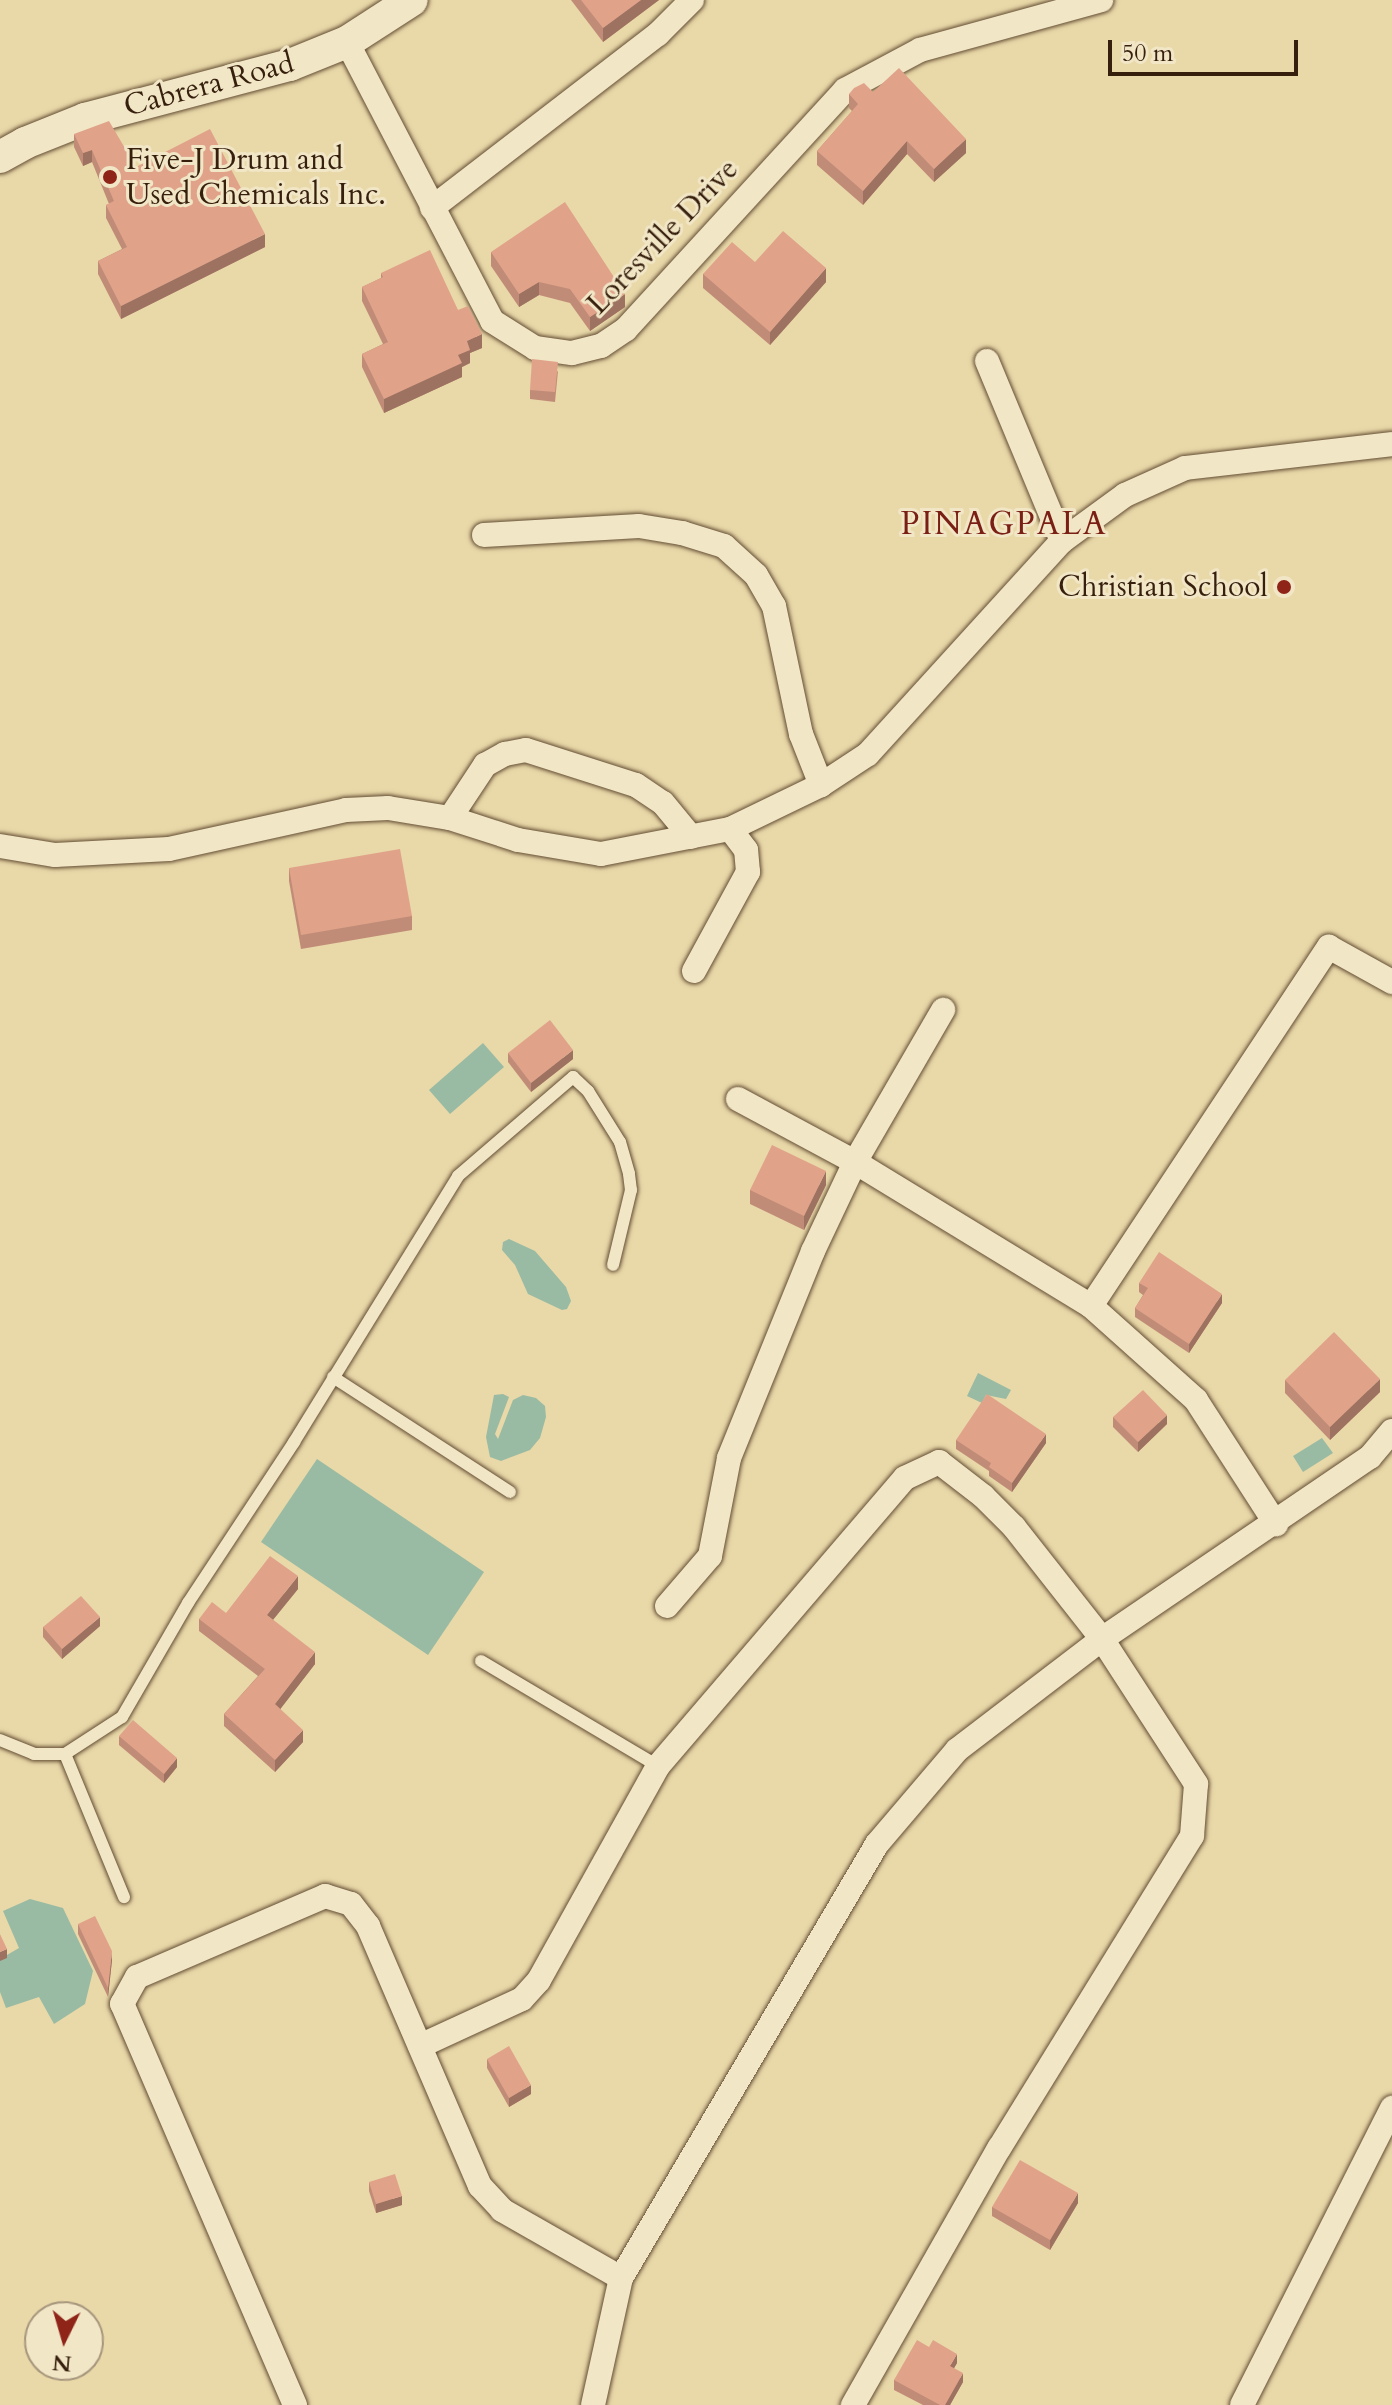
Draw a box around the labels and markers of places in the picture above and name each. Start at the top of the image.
place label: Five-J Drum and Used Chemicals Inc. [126,142,386,212]
marker: Five-J Drum and Used Chemicals Inc. [101,168,119,186]
place label: Christian School [1058,569,1268,605]
marker: Christian School [1275,578,1293,596]

